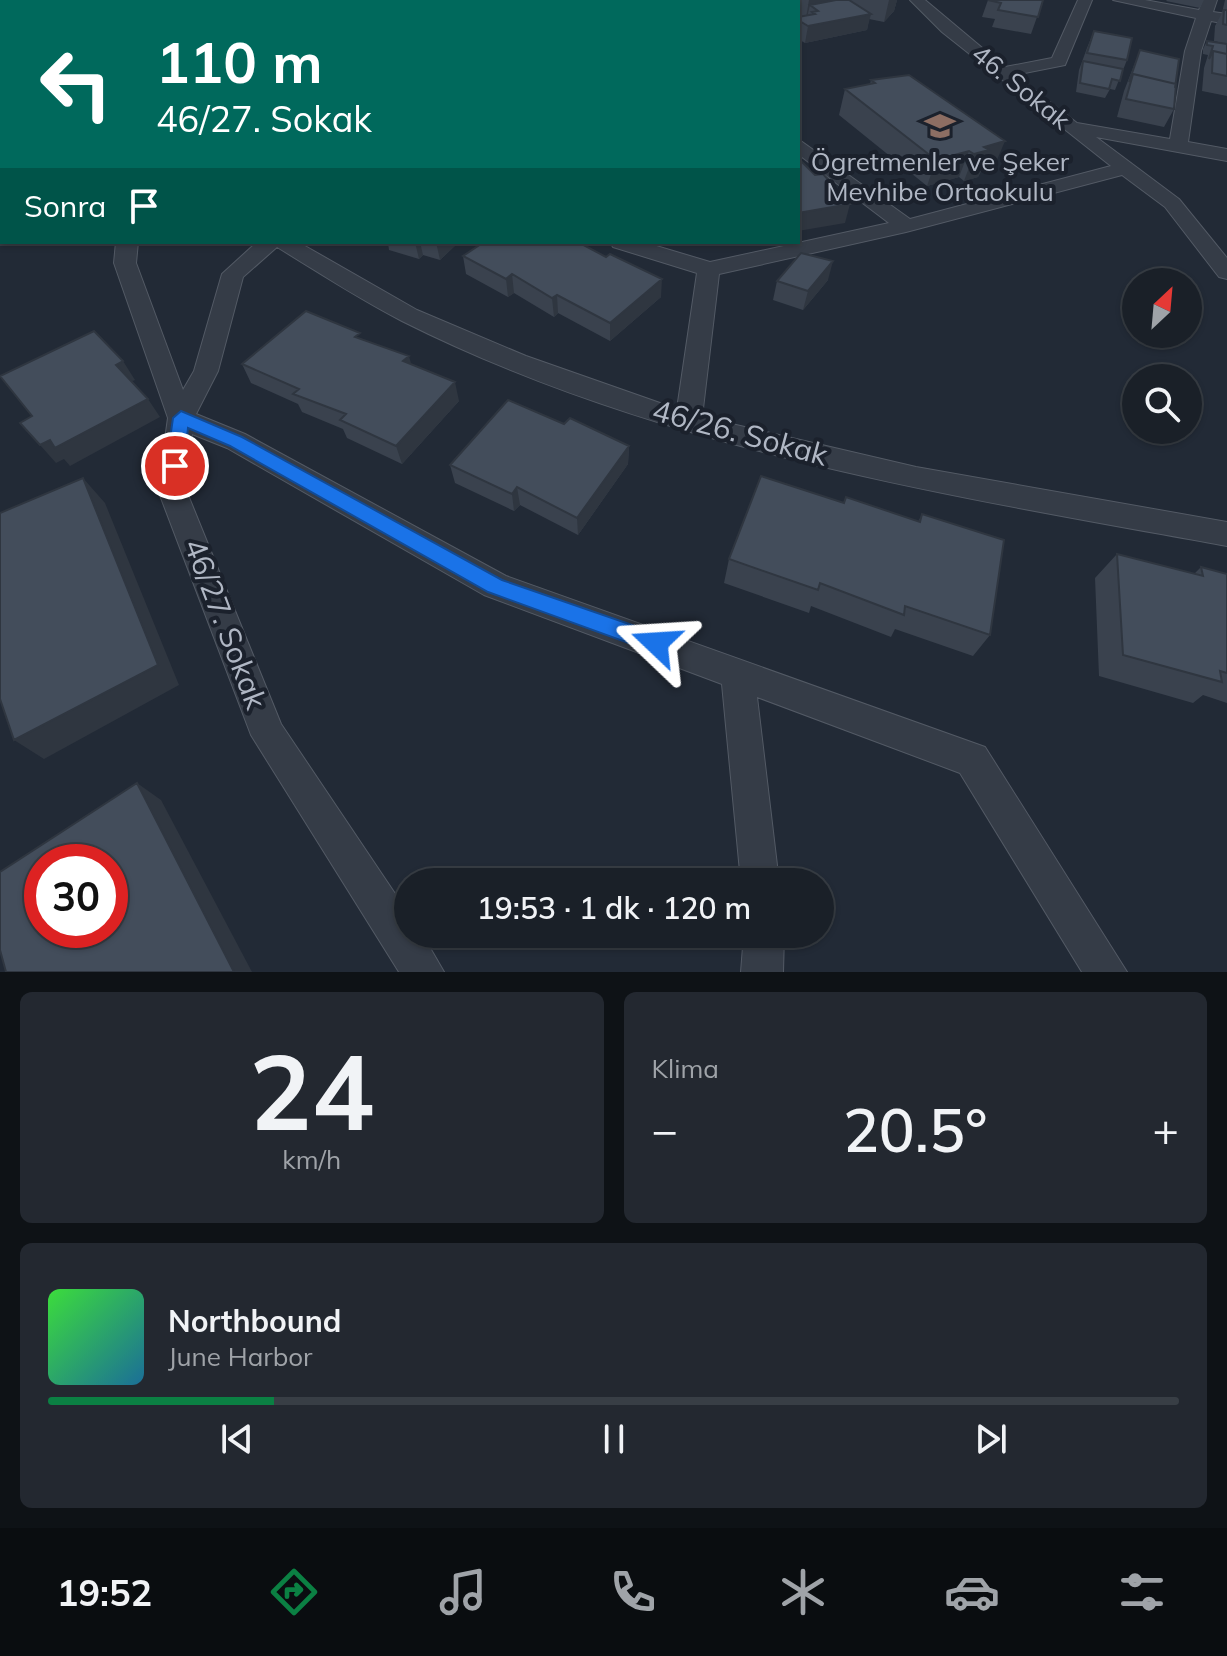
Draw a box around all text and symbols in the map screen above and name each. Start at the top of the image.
text: 110 m [156,27,323,97]
icon: left [24,32,128,136]
street label: 46. Sokak [965,37,1078,137]
text: 46/27. Sokak [156,96,372,141]
school or university icon: Ögretmenler ve Şeker Mevhibe Ortaokulu [923,109,957,143]
place label: Ögretmenler ve Şeker Mevhibe Ortaokulu [811,145,1070,208]
icon: arrive [122,184,166,228]
text: Sonra [24,187,106,225]
north arrow [1122,268,1202,348]
map controls [1122,268,1202,444]
button: search [1122,364,1202,444]
street label: 46/26. Sokak [648,390,833,474]
pin [141,432,209,500]
icon: arrive [153,444,197,488]
street label: 46/27. Sokak [176,533,276,715]
position arrow [614,601,698,685]
speed limit sign: 30 [24,844,128,948]
text: 19:53 · 1 dk · 120 m [477,889,751,927]
text: 24 [249,1025,374,1156]
text: Klima [652,1052,719,1085]
text: 20.5° [843,1092,988,1167]
text: − [652,1102,678,1157]
text: + [1153,1102,1179,1157]
text: km/h [282,1143,341,1176]
text: Northbound [168,1302,341,1340]
text: June Harbor [168,1340,313,1373]
icon: previous [215,1417,259,1461]
icon: pause [592,1417,636,1461]
icon: next [969,1417,1013,1461]
icon: directions [266,1564,322,1620]
icon: music [435,1564,491,1620]
icon: phone [605,1564,661,1620]
icon: climate [775,1564,831,1620]
icon: car [944,1564,1000,1620]
icon: filters [1114,1564,1170,1620]
text: 19:52 [57,1570,152,1615]

